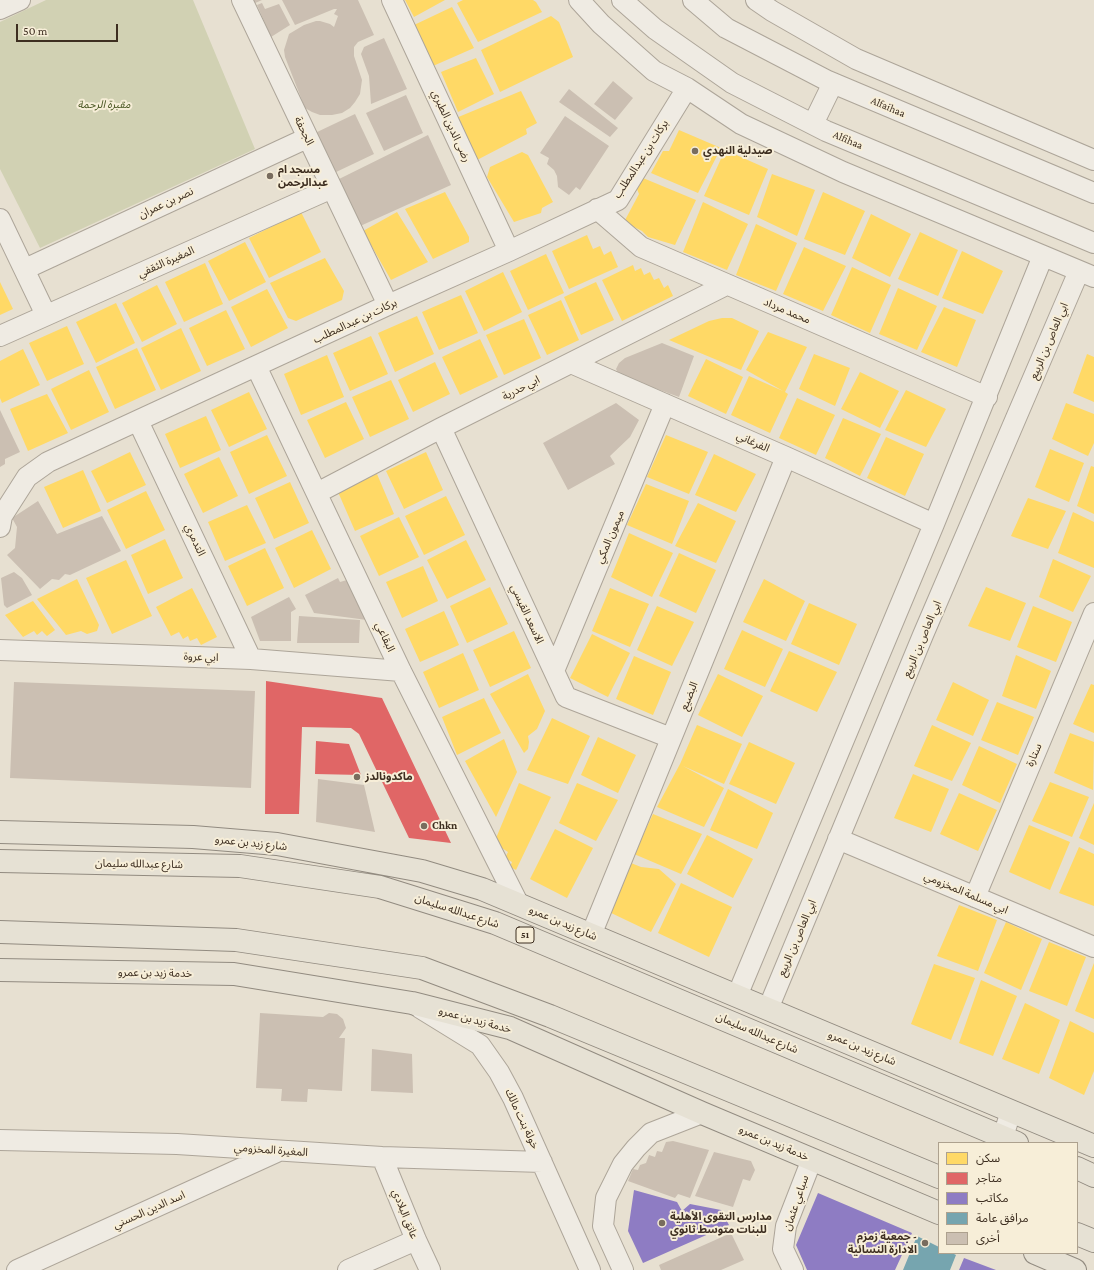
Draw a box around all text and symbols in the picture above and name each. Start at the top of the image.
scale bar [18,16,120,42]
text: 50 m [23,24,47,38]
street label: رضى الدين الطبري [428,88,474,164]
street label: Alfaihaa [869,94,907,120]
park label: مقبرة الرحمة [77,98,131,112]
street label: الجحفة [291,114,317,148]
street label: بركات بن عبدالمطلب [611,117,671,201]
street label: Alfihaa [831,128,865,152]
place label: صيدلية النهدي [703,144,773,158]
marker: صيدلية النهدي [690,146,700,156]
place label: مسجد ام عبدالرحمن [278,163,328,189]
marker: مسجد ام عبدالرحمن [265,171,275,181]
street label: نصر بن عمران [136,185,196,221]
street label: المغيرة الثقفي [136,244,196,280]
street label: محمد مرداد [761,295,813,327]
street label: بركات بن عبدالمطلب [311,296,399,346]
street label: ابي العاص بن الربيع [1027,301,1071,381]
street label: ابي حدرية [500,373,542,403]
street label: الفرغاني [734,429,772,455]
street label: ميمون المكي [593,508,627,566]
street label: التدمري [182,522,208,558]
street label: الاسعد القيسي [508,582,546,646]
street label: ابي العاص بن الربيع [900,599,944,679]
street label: البقاعي [372,620,398,654]
street label: ابي عروة [183,650,219,664]
street label: البضيع [677,680,701,712]
street label: ستارة [1023,741,1045,769]
place label: ماكدونالدز [365,770,413,784]
marker: ماكدونالدز [352,772,362,782]
place label: Chkn [432,819,457,833]
marker: Chkn [419,821,429,831]
street label: شارع زيد بن عمرو [214,833,288,853]
street label: شارع عبدالله سليمان [95,857,183,871]
street label: ابي مسلمة المخزومي [922,869,1010,917]
street label: شارع عبدالله سليمان [413,891,501,931]
street label: ابي العاص بن الربيع [775,898,819,978]
street label: شارع زيد بن عمرو [527,903,599,943]
road number: 51 [516,927,534,943]
street label: خدمة زيد بن عمرو [118,966,192,980]
street label: خدمة زيد بن عمرو [437,1004,513,1036]
street label: شارع عبدالله سليمان [714,1010,800,1056]
street label: شارع زيد بن عمرو [826,1028,898,1068]
street label: خولة بنت مالك [502,1087,542,1151]
street label: خدمة زيد بن عمرو [737,1122,811,1164]
street label: المغيرة المخزومي [234,1141,308,1159]
legend [938,1142,1078,1254]
text: سكن [976,1151,1000,1165]
text: متاجر [976,1171,1002,1185]
street label: سباعي عثمان [780,1173,812,1233]
street label: عاتق البلادي [389,1187,421,1241]
street label: اسد الدين الحسني [111,1188,187,1232]
text: مكاتب [976,1191,1009,1205]
place label: مدارس التقوى الأهلية للبنات متوسط ثانوي [670,1210,772,1236]
text: مرافق عامة [976,1211,1029,1225]
marker: مدارس التقوى الأهلية للبنات متوسط ثانوي [657,1218,667,1228]
place label: جمعية زمزم - الادارة النسائية [848,1230,917,1256]
text: أخرى [976,1231,1000,1245]
marker: جمعية زمزم - الادارة النسائية [920,1238,930,1248]

